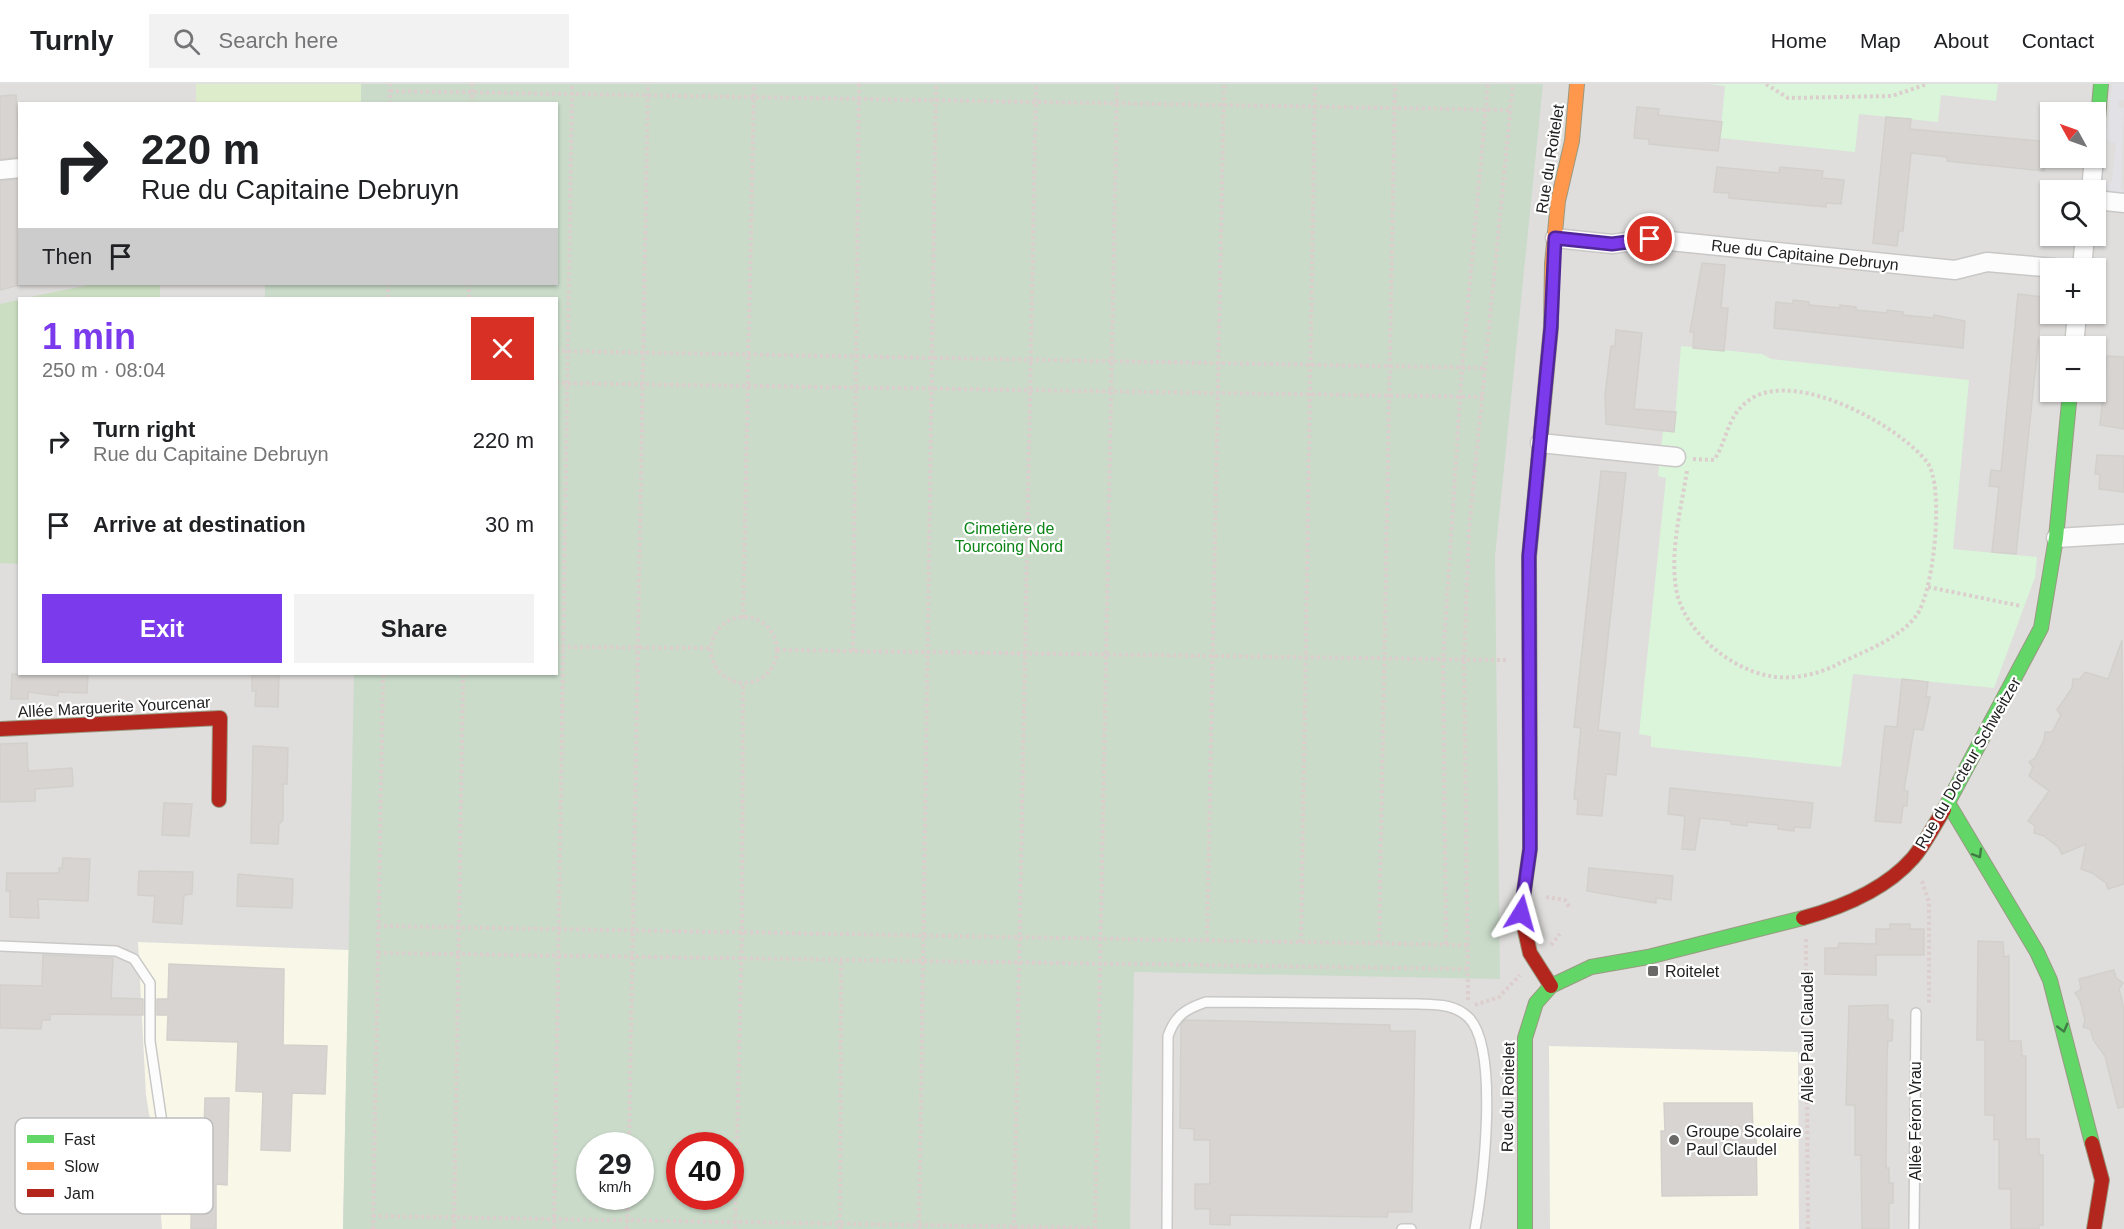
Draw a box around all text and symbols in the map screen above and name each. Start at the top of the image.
search box [149,14,569,68]
text: Turnly [30,25,113,56]
icon: search [170,25,203,58]
text: Search here [218,28,338,53]
text: Home [1771,29,1827,52]
text: Map [1860,29,1901,52]
text: About [1934,29,1989,52]
text: Contact [2022,29,2094,52]
north arrow [2040,102,2106,168]
map controls [2040,102,2106,402]
street label: Rue du Roitelet [1533,103,1567,215]
icon: right [42,126,120,204]
text: 220 m [141,126,260,173]
text: Rue du Capitaine Debruyn [141,175,459,205]
button: search [2040,180,2106,246]
pin [1624,213,1675,264]
icon: arrive [1633,222,1666,255]
street label: Rue du Capitaine Debruyn [1710,237,1900,273]
icon: arrive [104,240,137,273]
text: Then [42,244,92,269]
button: + [2040,258,2106,324]
text: 1 min [42,316,136,357]
button: close [471,317,534,380]
button: − [2040,336,2106,402]
text: 250 m · 08:04 [42,359,165,381]
text: Turn right [93,417,195,442]
icon: right [42,425,75,458]
text: 220 m [473,428,534,453]
text: Rue du Capitaine Debruyn [93,443,329,465]
icon: arrive [42,509,75,542]
text: Arrive at destination [93,512,306,537]
text: 30 m [485,512,534,537]
park label: Cimetière de Tourcoing Nord [955,520,1063,555]
button: Exit [42,594,282,663]
button: Share [294,594,534,663]
street label: Rue du Docteur Schweitzer [1912,674,2024,852]
street label: Allée Marguerite Yourcenar [17,693,211,721]
one-way arrow [1971,848,1983,858]
position arrow [1489,881,1553,945]
place label: Roitelet [1665,963,1720,980]
marker: Roitelet [1646,964,1660,978]
street label: Allée Paul Claudel [1799,972,1816,1102]
one-way arrow [2056,1022,2069,1032]
street label: Rue du Roitelet [1499,1041,1517,1152]
street label: Allée Féron Vrau [1907,1061,1924,1181]
legend [15,1118,213,1214]
place label: Groupe Scolaire Paul Claudel [1686,1123,1802,1158]
text: Fast [64,1131,96,1148]
speed limit sign: 40 [666,1132,744,1210]
marker: Groupe Scolaire Paul Claudel [1667,1133,1681,1147]
text: 29 [598,1147,632,1180]
text: Slow [64,1158,99,1175]
text: km/h [599,1178,631,1195]
text: Jam [64,1185,94,1202]

